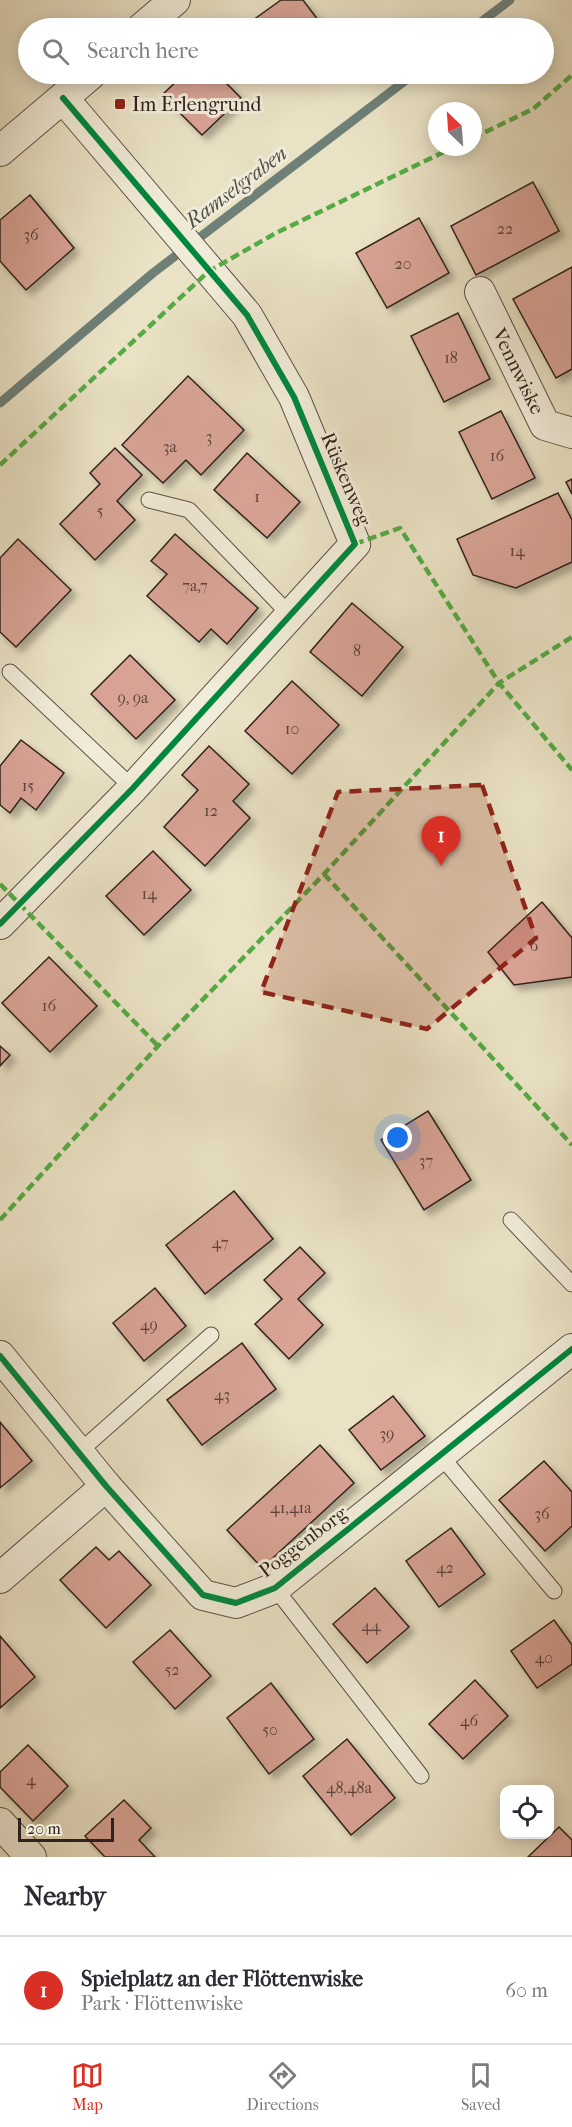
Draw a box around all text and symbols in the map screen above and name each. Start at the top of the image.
search box [18,18,554,84]
icon: search [39,35,72,68]
text: Search here [87,38,199,64]
place label: Im Erlengrund [132,93,262,116]
marker: Im Erlengrund [113,97,127,111]
north arrow [428,102,482,156]
water label: Ramselgraben [179,141,292,234]
house number: 22 [497,219,513,238]
house number: 36 [23,225,39,244]
house number: 20 [394,254,412,273]
street label: Vennwiske [488,323,549,418]
house number: 18 [444,348,458,367]
house number: 3 [206,427,212,446]
street label: Rüskenweg [316,429,376,529]
house number: 3a [163,437,178,456]
house number: 16 [490,446,504,465]
house number: 1 [254,487,260,506]
house number: 5 [97,501,104,520]
house number: 14 [509,541,525,560]
house number: 7a,7 [182,576,208,595]
house number: 8 [353,641,361,660]
house number: 9, 9a [118,688,149,707]
house number: 10 [285,719,299,738]
house number: 15 [22,776,34,795]
house number: 12 [204,801,218,820]
pin: 1 [422,816,460,866]
house number: 14 [141,884,157,903]
house number: 6 [530,936,539,955]
house number: 16 [42,996,56,1015]
your location [383,1123,412,1152]
house number: 37 [419,1151,433,1170]
house number: 47 [212,1233,229,1252]
house number: 49 [140,1315,158,1334]
house number: 43 [214,1385,230,1404]
house number: 39 [380,1424,394,1443]
house number: 41,41a [270,1498,312,1517]
street label: Poggenborg [255,1501,352,1583]
house number: 36 [534,1504,550,1523]
house number: 42 [436,1558,454,1577]
house number: 44 [362,1616,381,1635]
house number: 40 [535,1648,553,1667]
house number: 52 [164,1660,180,1679]
house number: 46 [460,1711,478,1730]
house number: 50 [262,1720,278,1739]
house number: 4 [26,1770,36,1789]
house number: 48,48a [326,1778,373,1797]
map controls [500,1785,554,1839]
button: locate [500,1785,554,1839]
scale bar [18,1815,114,1842]
text: 20 m [27,1819,61,1838]
text: Nearby [24,1881,106,1912]
text: Spielplatz an der Flöttenwiske [81,1966,363,1992]
text: 1 [40,1979,47,2002]
text: 60 m [505,1979,548,2002]
text: Park · Flöttenwiske [81,1992,243,2015]
tab: Map [71,2059,104,2114]
tab: Directions [247,2059,319,2114]
tab: Saved [461,2059,501,2114]

